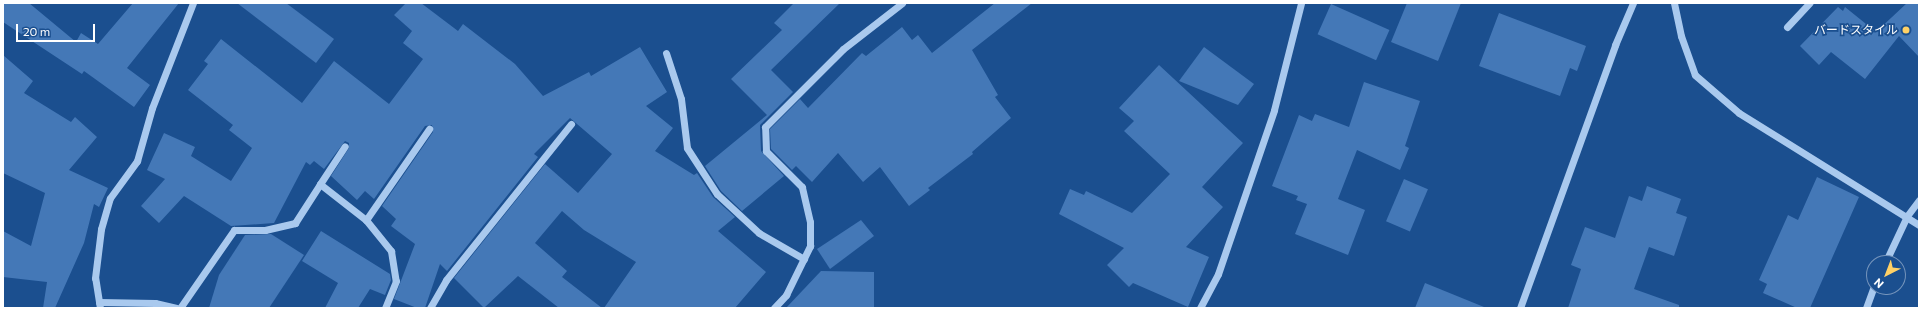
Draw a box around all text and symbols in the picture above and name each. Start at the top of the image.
scale bar [18,16,97,42]
place label: バードスタイル [1814,23,1898,37]
text: 20 m [23,24,50,38]
marker: バードスタイル [1901,25,1911,35]
north arrow [1866,255,1906,295]
text: N [1871,276,1886,291]

